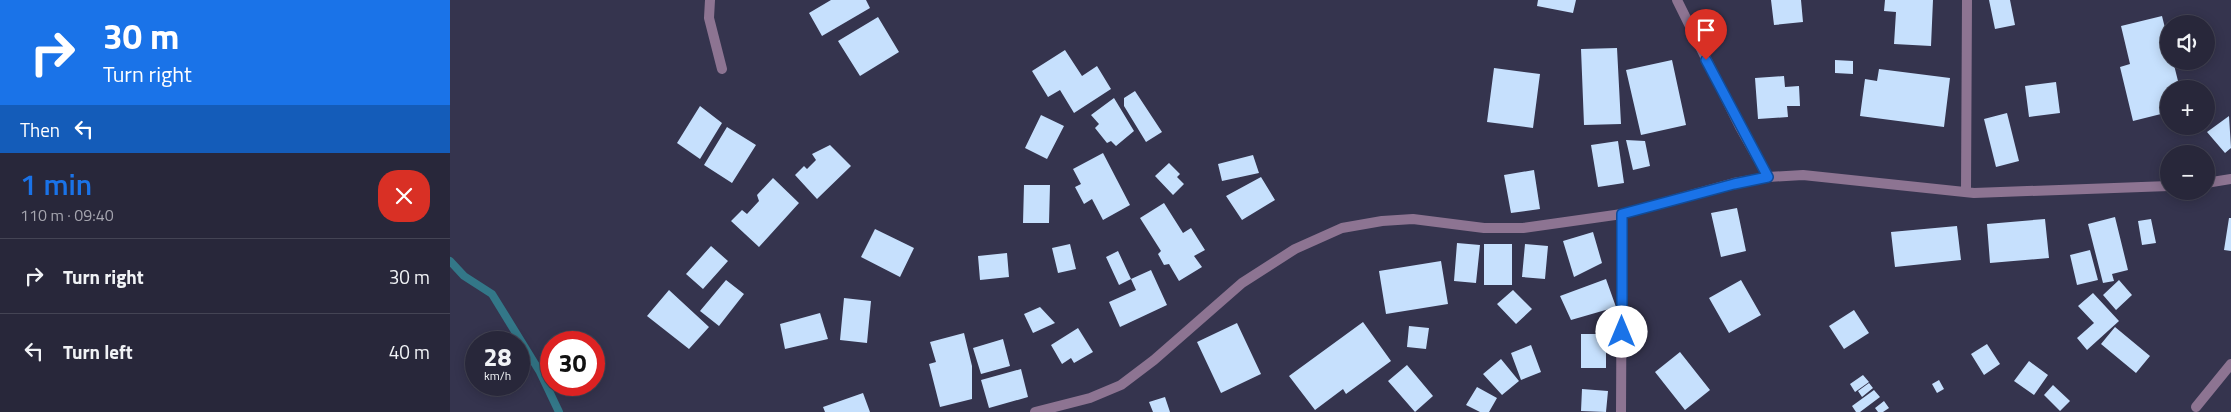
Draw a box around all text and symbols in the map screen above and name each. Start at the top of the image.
text: 30 m [103,9,179,63]
pin [1685,9,1727,60]
map controls [2160,15,2215,200]
button: sound [2160,15,2215,70]
icon: arrive [1692,16,1720,44]
icon: right [20,20,85,85]
text: Turn right [103,57,192,91]
button: + [2160,80,2215,135]
text: Then [20,115,60,144]
icon: left [70,115,98,143]
button: − [2160,145,2215,200]
text: 1 min [20,161,92,207]
button: close [378,170,430,222]
text: 110 m · 09:40 [20,203,114,227]
icon: right [20,262,48,290]
text: Turn right [63,262,144,291]
text: 30 m [389,262,430,291]
position arrow [1595,305,1647,357]
speed limit sign: 30 [540,331,605,396]
icon: left [20,337,48,365]
text: Turn left [63,337,133,366]
text: 40 m [389,337,430,366]
text: 28 [483,338,512,376]
text: km/h [484,366,511,385]

